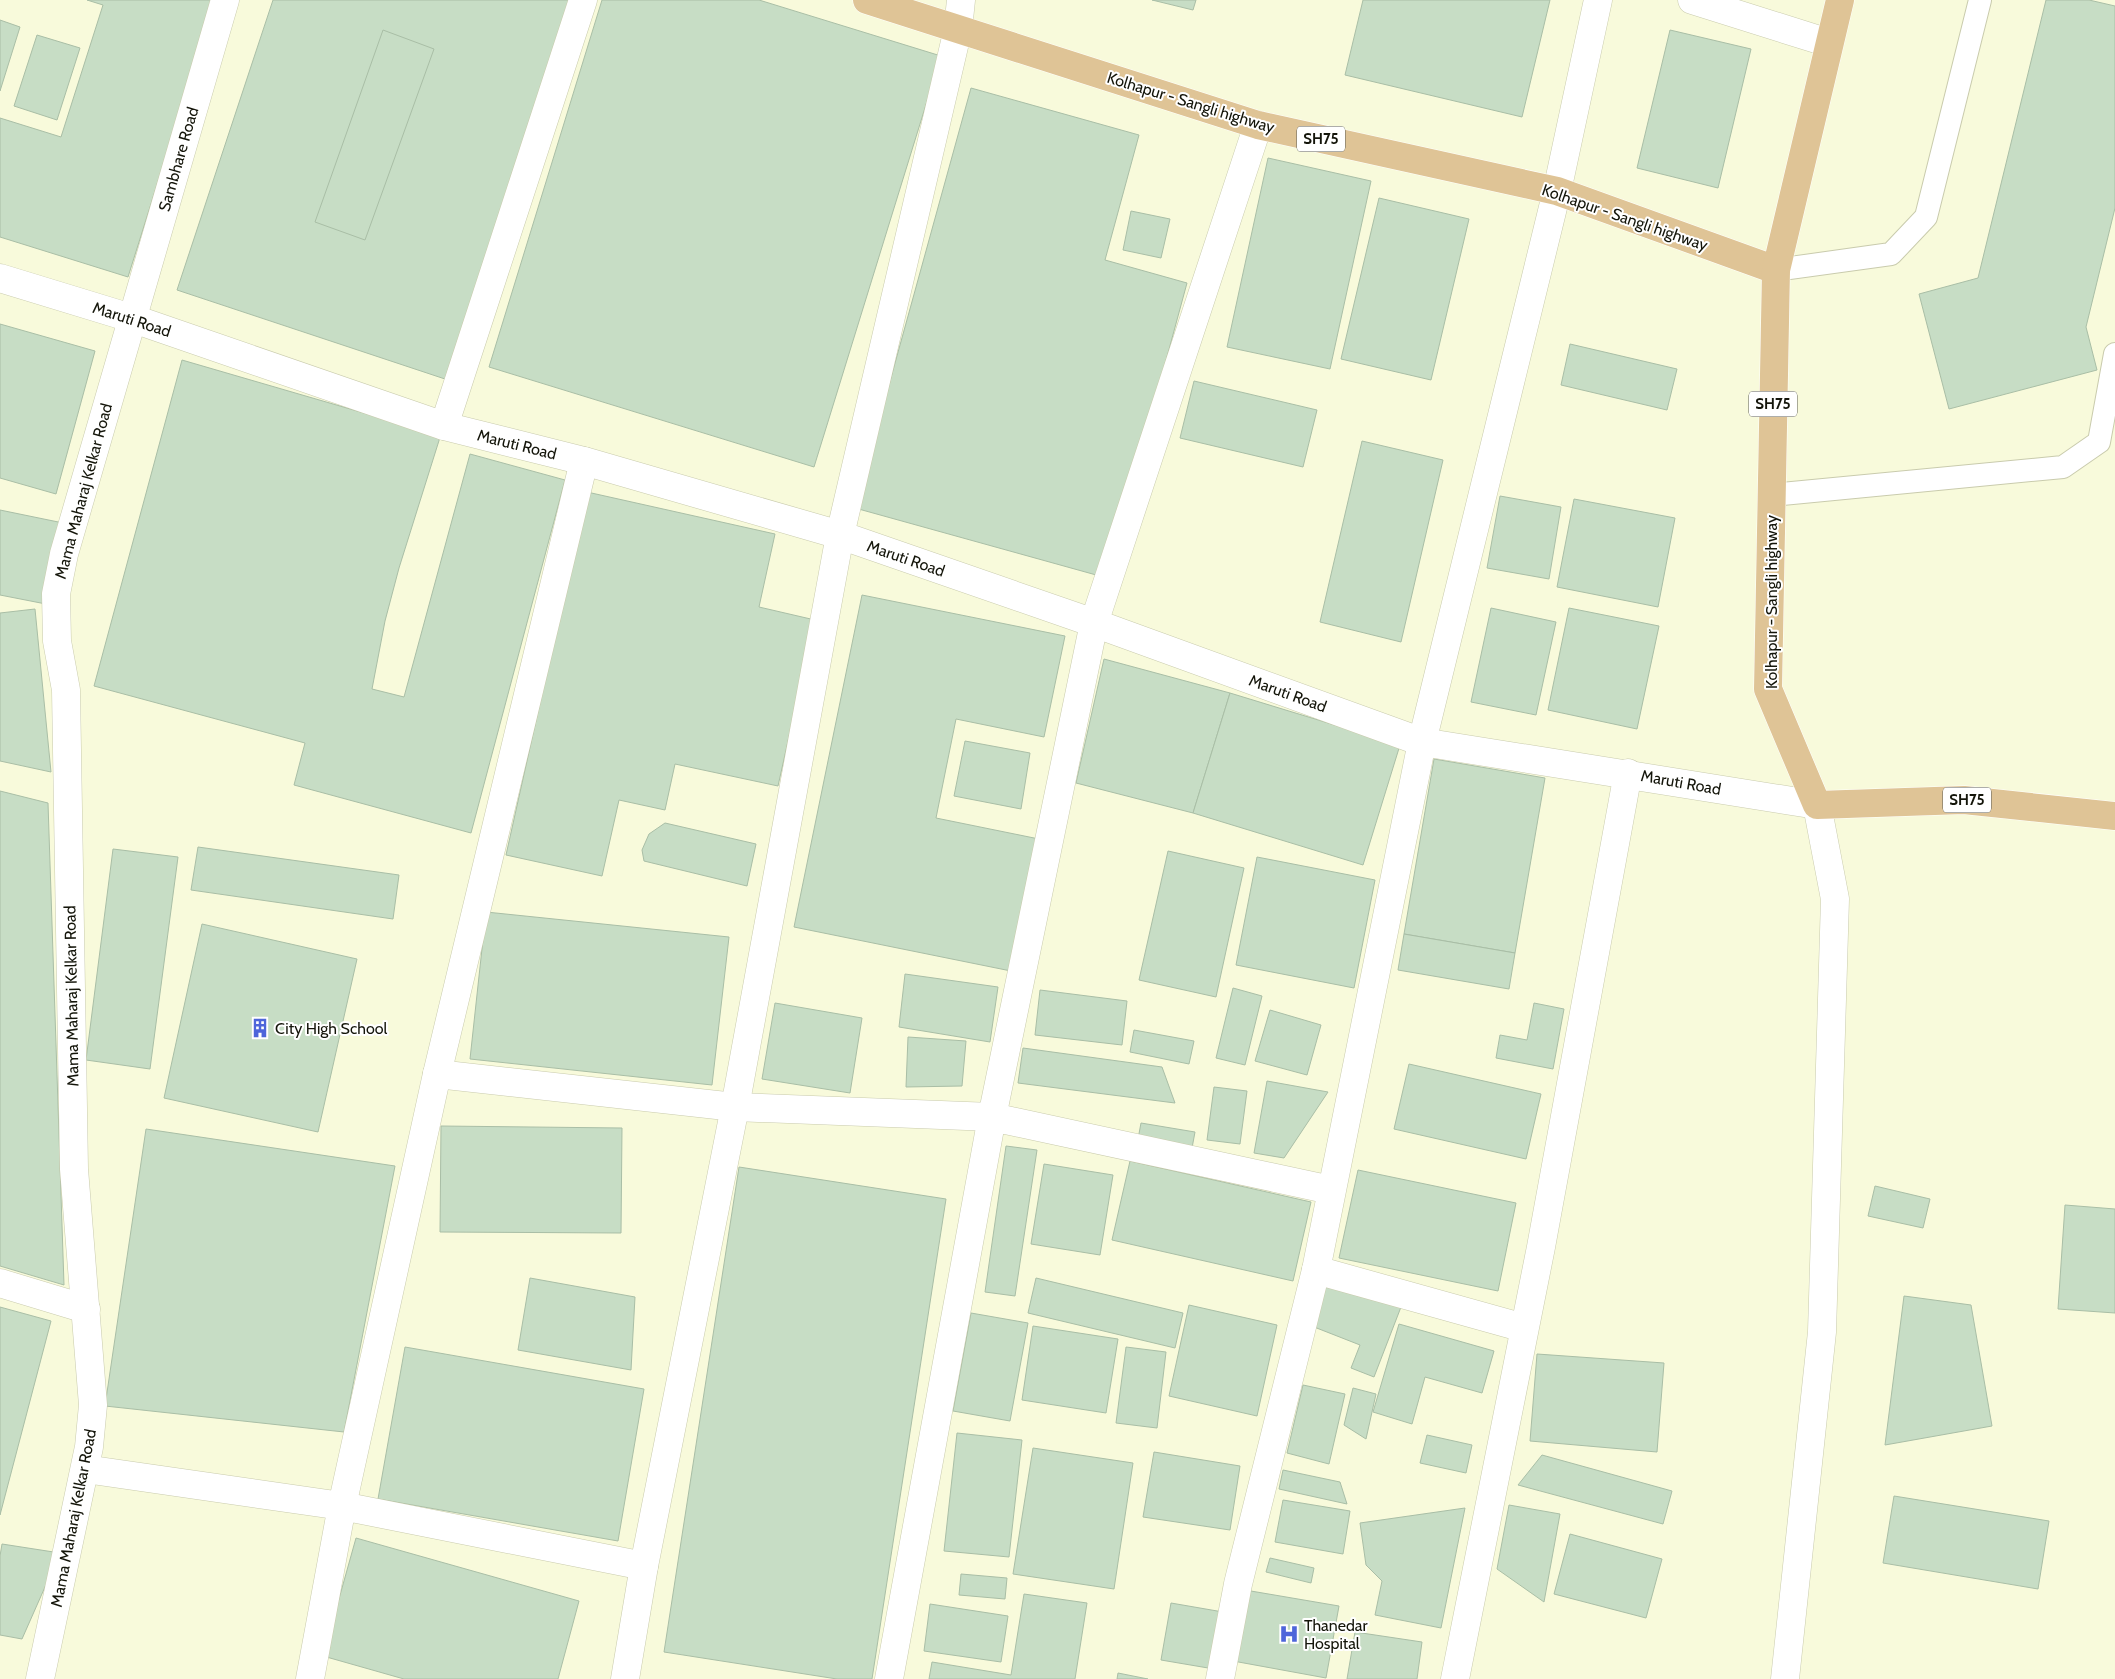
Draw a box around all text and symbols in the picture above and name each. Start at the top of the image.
street label: Kolhapur - Sangli highway [1105,68,1277,137]
street label: Sambhare Road [155,105,202,213]
road number: SH75 [1297,126,1345,152]
street label: Kolhapur - Sangli highway [1539,180,1710,255]
street label: Maruti Road [90,298,173,341]
road number: SH75 [1749,392,1797,416]
street label: Mama Maharaj Kelkar Road [51,401,116,581]
street label: Maruti Road [475,425,559,464]
street label: Kolhapur - Sangli highway [1762,515,1781,689]
street label: Maruti Road [864,536,947,581]
street label: Maruti Road [1246,671,1329,716]
street label: Maruti Road [1639,766,1723,799]
road number: SH75 [1943,788,1991,812]
street label: Mama Maharaj Kelkar Road [60,905,83,1087]
building icon: City High School [249,1017,271,1039]
place label: City High School [275,1019,387,1038]
street label: Mama Maharaj Kelkar Road [47,1427,100,1609]
place label: Thanedar Hospital [1304,1616,1368,1653]
hospital icon: Thanedar Hospital [1278,1623,1300,1645]

